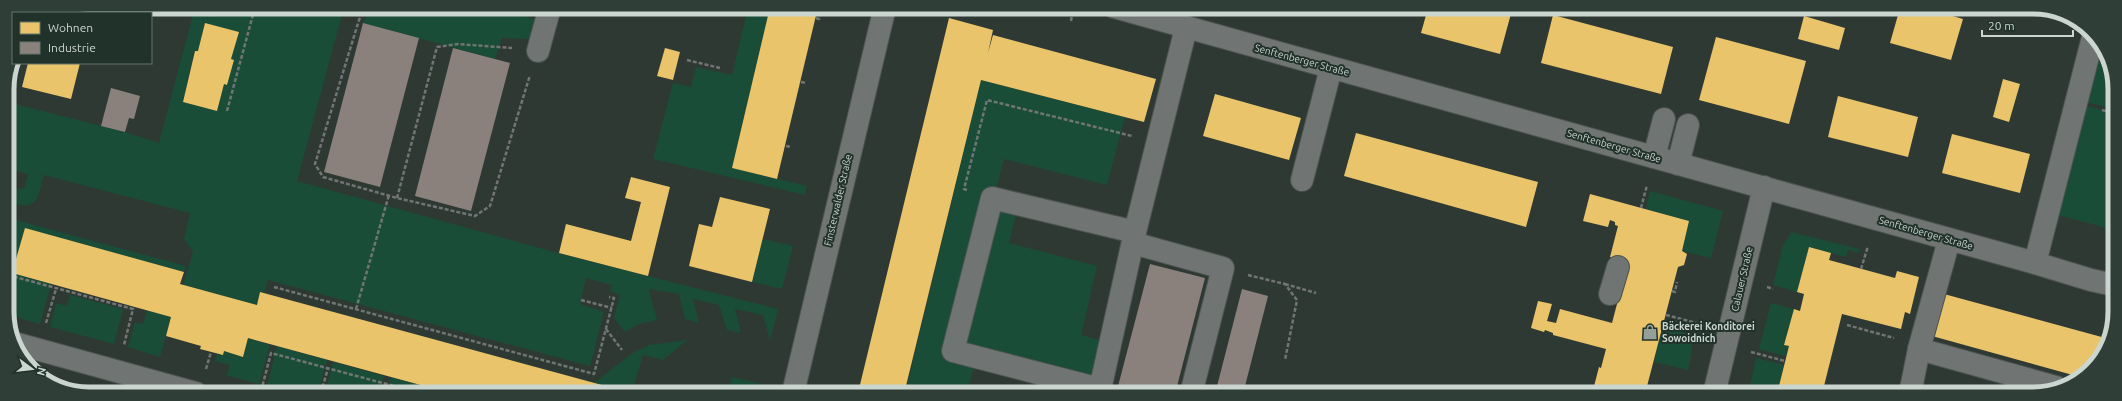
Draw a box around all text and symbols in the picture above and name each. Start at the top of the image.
legend [12,12,152,64]
scale bar [1982,12,2073,38]
text: 20 m [1988,19,2015,32]
text: Wohnen [48,21,93,34]
text: Industrie [48,41,96,54]
street label: Senftenberger Straße [1253,42,1351,78]
street label: Senftenberger Straße [1566,127,1662,165]
street label: Finsterwalder Straße [822,153,854,247]
street label: Senftenberger Straße [1878,214,1974,252]
street label: Calauer Straße [1729,246,1755,312]
place label: Bäckerei Konditorei Sowoidnich [1662,321,1755,344]
shop icon: Bäckerei Konditorei Sowoidnich [1641,323,1659,341]
north arrow [12,349,52,389]
text: N [35,366,49,377]

